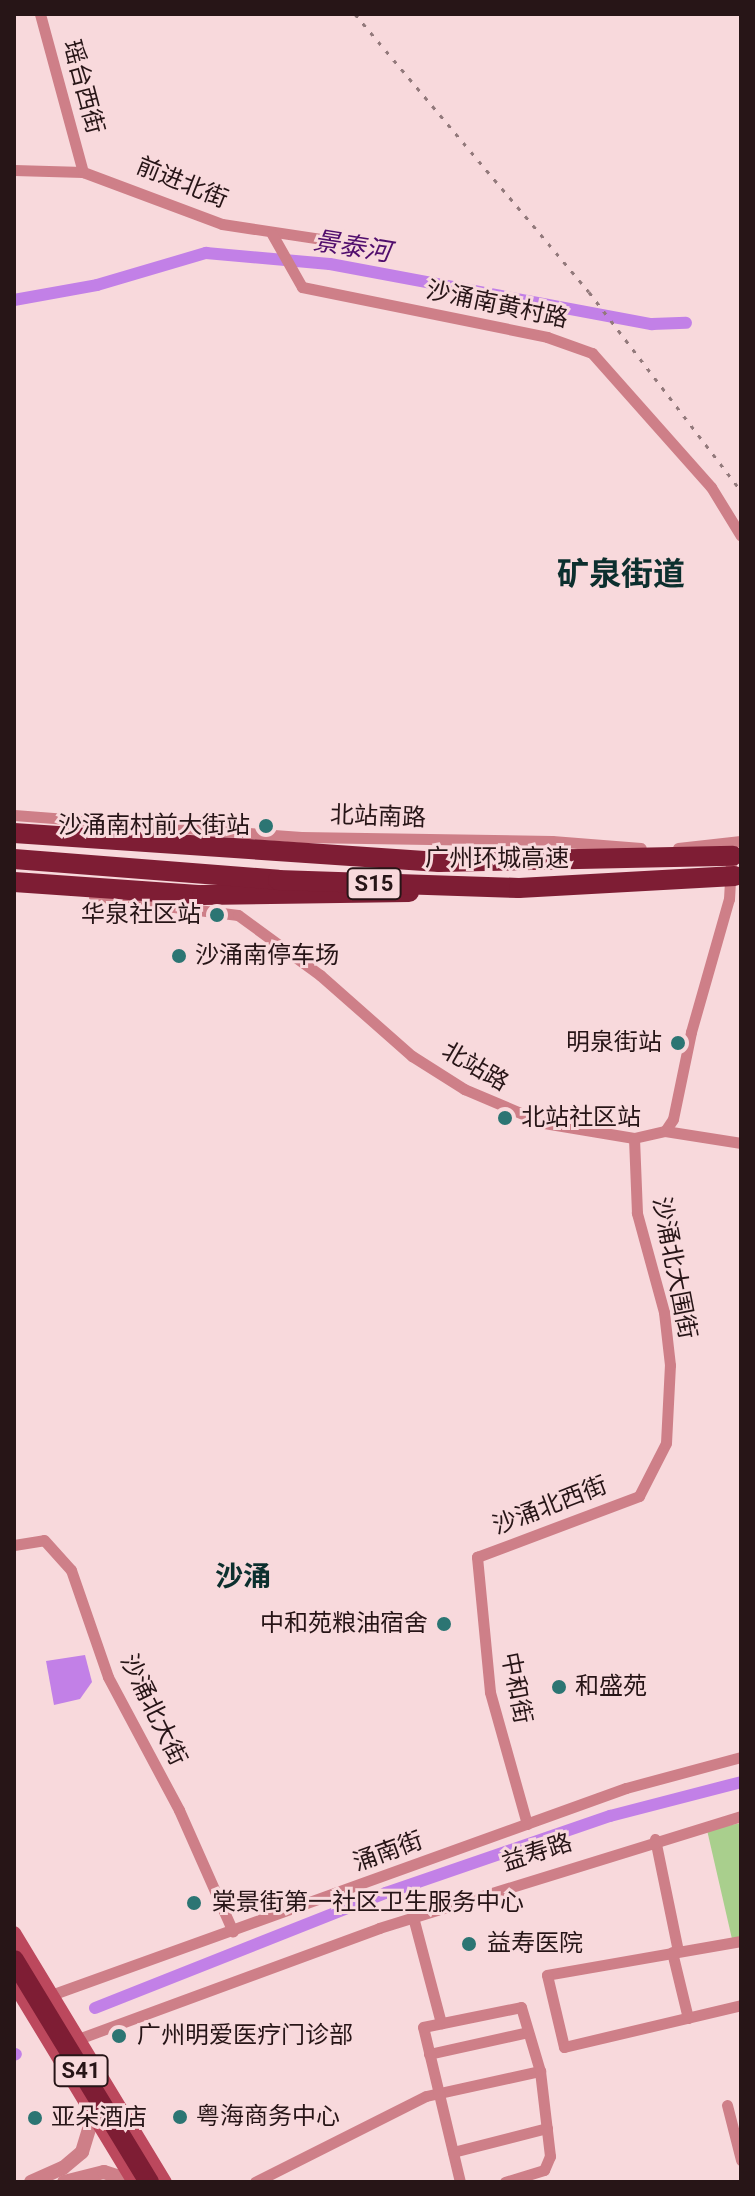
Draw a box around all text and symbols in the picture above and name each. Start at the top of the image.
street label: 瑶台西街 [57,37,109,137]
street label: 前进北街 [132,152,232,214]
water label: 景泰河 [311,225,393,269]
street label: 沙涌南黄村路 [424,276,570,334]
district label: 矿泉街道 [557,555,685,593]
street label: 北站南路 [330,801,426,833]
place label: 沙涌南村前大街站 [58,812,250,840]
marker: 沙涌南村前大街站 [257,817,275,835]
street label: 广州环城高速 [425,845,569,873]
road number: S15 [346,866,402,902]
place label: 华泉社区站 [81,901,201,929]
marker: 华泉社区站 [208,906,226,924]
place label: 沙涌南停车场 [195,942,339,970]
marker: 沙涌南停车场 [170,947,188,965]
place label: 明泉街站 [566,1029,662,1057]
marker: 明泉街站 [669,1034,687,1052]
street label: 北站路 [437,1037,513,1097]
place label: 北站社区站 [521,1104,641,1132]
marker: 北站社区站 [496,1109,514,1127]
street label: 沙涌北大围街 [646,1195,702,1341]
street label: 沙涌北西街 [489,1471,611,1541]
district label: 沙涌 [215,1560,271,1594]
place label: 中和苑粮油宿舍 [260,1610,428,1638]
marker: 中和苑粮油宿舍 [435,1615,453,1633]
street label: 沙涌北大街 [114,1650,192,1770]
street label: 中和街 [495,1650,537,1726]
place label: 和盛苑 [575,1673,647,1701]
marker: 和盛苑 [550,1678,568,1696]
street label: 涌南街 [349,1826,427,1878]
street label: 益寿路 [498,1828,576,1878]
place label: 棠景街第一社区卫生服务中心 [212,1889,524,1917]
marker: 棠景街第一社区卫生服务中心 [183,1892,205,1914]
place label: 益寿医院 [487,1930,583,1958]
marker: 益寿医院 [458,1933,480,1955]
place label: 广州明爱医疗门诊部 [137,2022,353,2050]
marker: 广州明爱医疗门诊部 [108,2025,130,2047]
road number: S41 [53,2053,109,2089]
place label: 粤海商务中心 [196,2103,340,2131]
place label: 亚朵酒店 [51,2104,147,2132]
marker: 粤海商务中心 [171,2108,189,2126]
marker: 亚朵酒店 [26,2109,44,2127]

